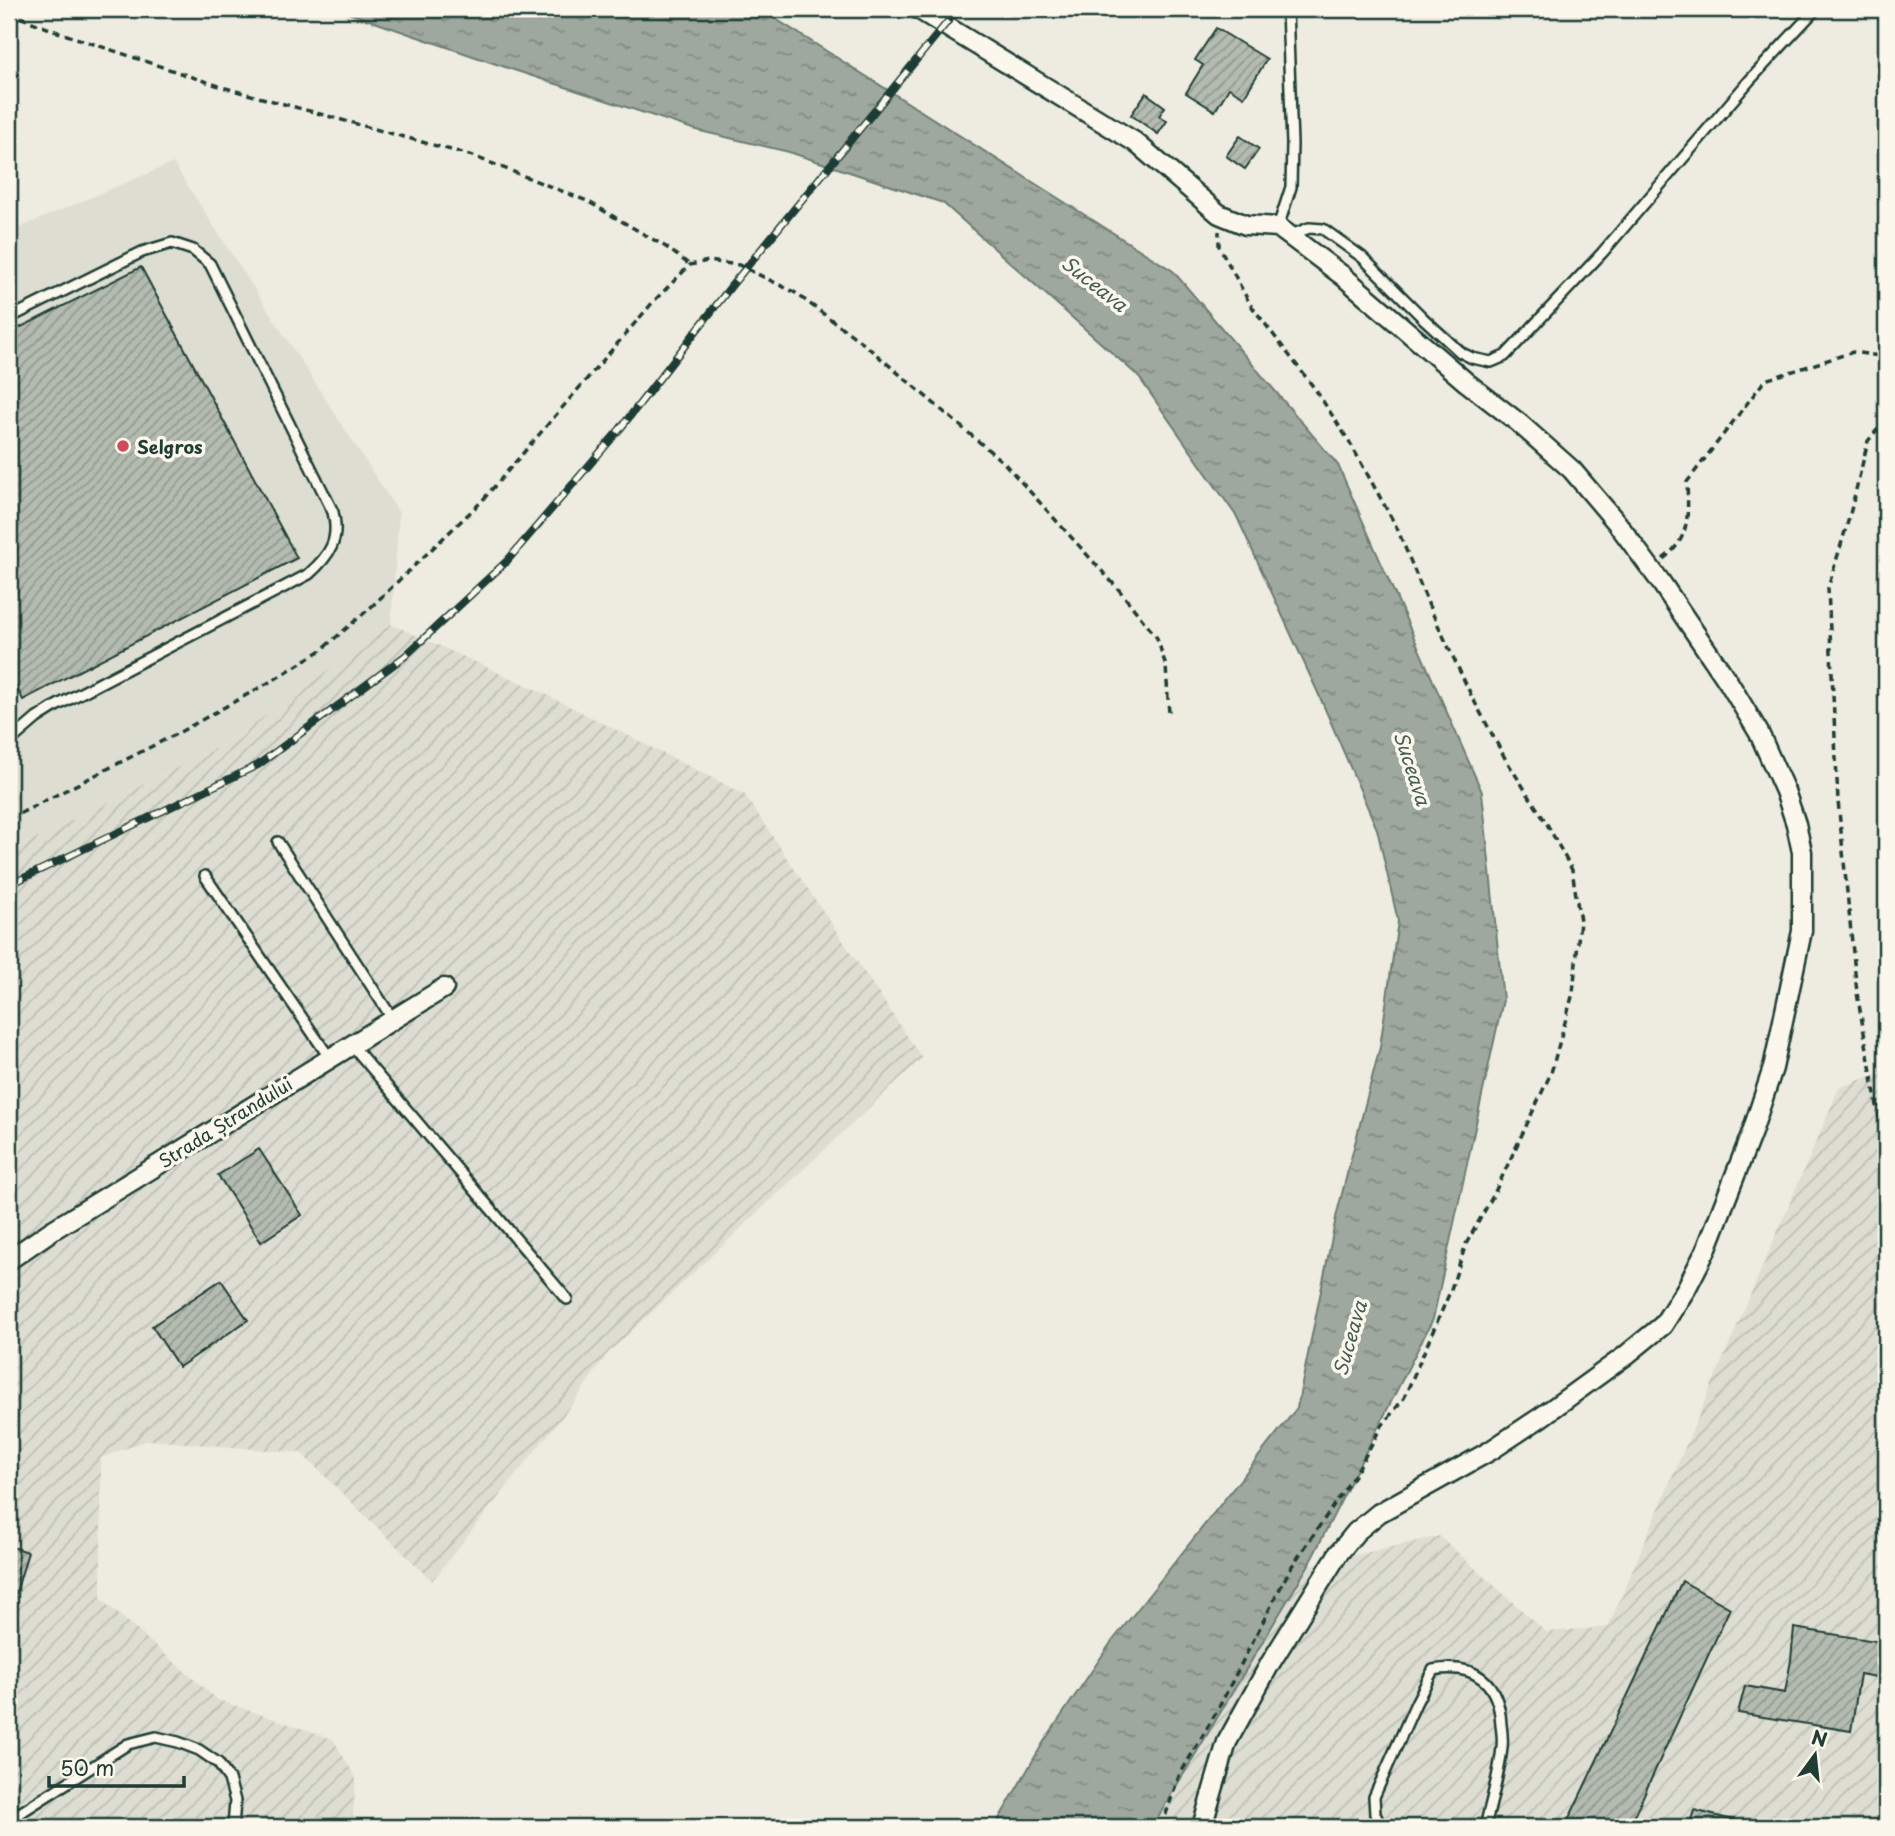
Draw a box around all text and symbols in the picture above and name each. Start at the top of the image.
water label: Suceava [1056,248,1135,318]
place label: Selgros [137,433,203,460]
marker: Selgros [115,438,131,454]
water label: Suceava [1388,727,1438,810]
street label: Strada Ștrandului [153,1070,297,1174]
water label: Suceava [1325,1296,1373,1379]
north arrow [1780,1720,1850,1790]
text: N [1809,1722,1831,1753]
scale bar [49,1745,184,1789]
text: 50 m [60,1751,114,1783]

